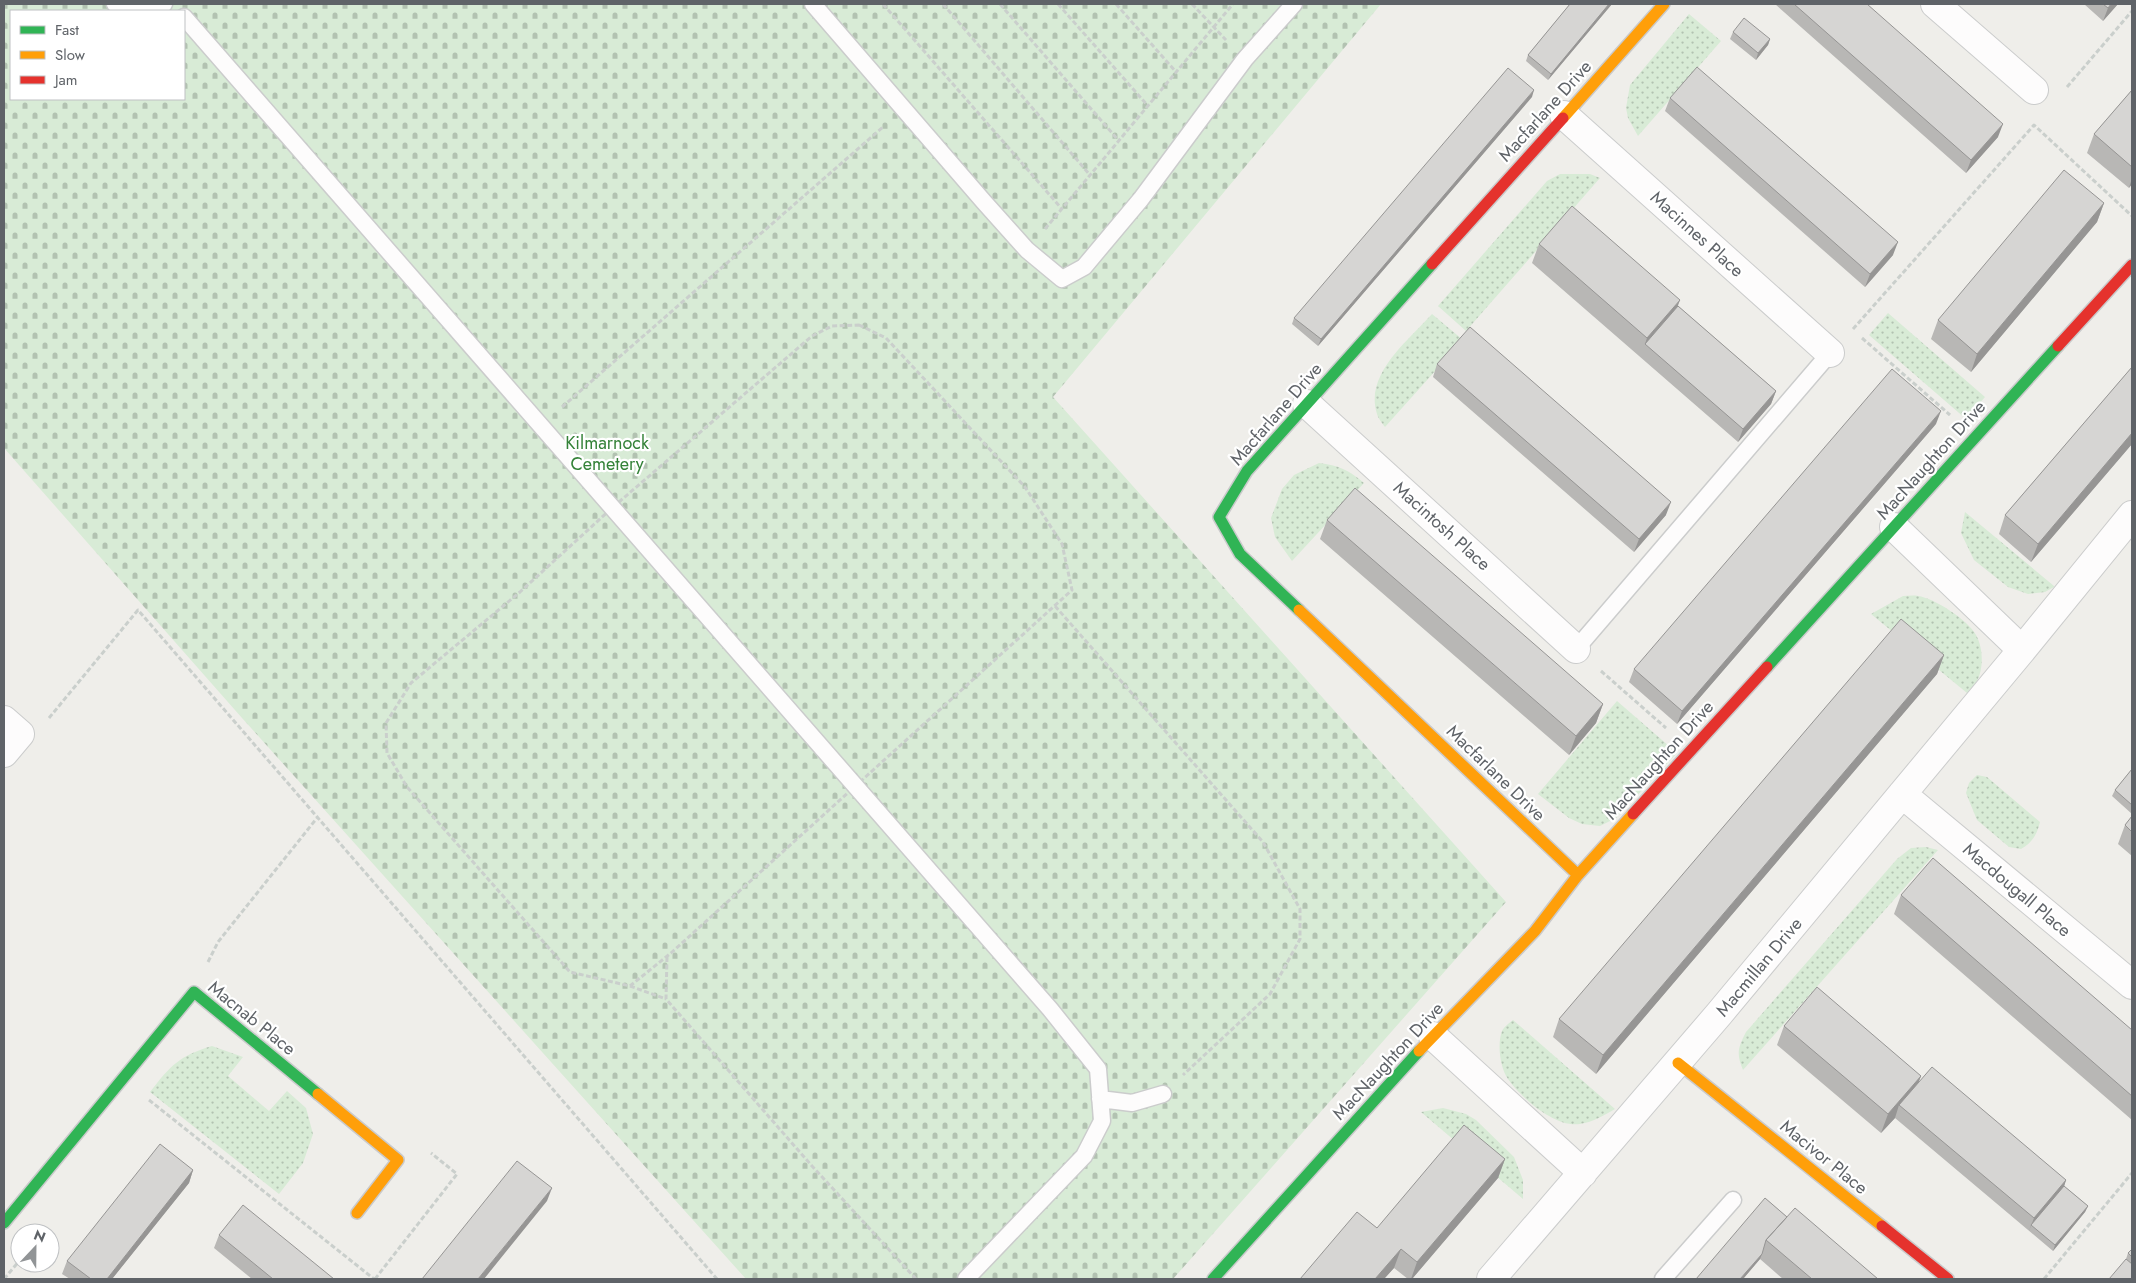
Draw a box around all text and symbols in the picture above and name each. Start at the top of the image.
legend [10,10,185,100]
text: Fast [55,19,79,41]
text: Slow [55,44,86,66]
street label: Macfarlane Drive [1492,54,1598,168]
text: Jam [53,69,78,91]
street label: Macinnes Place [1644,185,1750,283]
street label: Macfarlane Drive [1224,357,1328,471]
street label: MacNaughton Drive [1870,395,1992,525]
park label: Kilmarnock Cemetery [565,430,649,477]
street label: Macintosh Place [1388,475,1496,577]
street label: MacNaughton Drive [1598,695,1720,825]
street label: Macfarlane Drive [1441,719,1551,827]
street label: Macdougall Place [1957,837,2077,943]
street label: Macmillan Drive [1710,912,1808,1022]
street label: Macnab Place [203,974,301,1062]
street label: MacNaughton Drive [1326,996,1450,1126]
street label: Macivor Place [1775,1114,1873,1200]
north arrow [10,1223,60,1273]
text: N [31,1225,49,1247]

